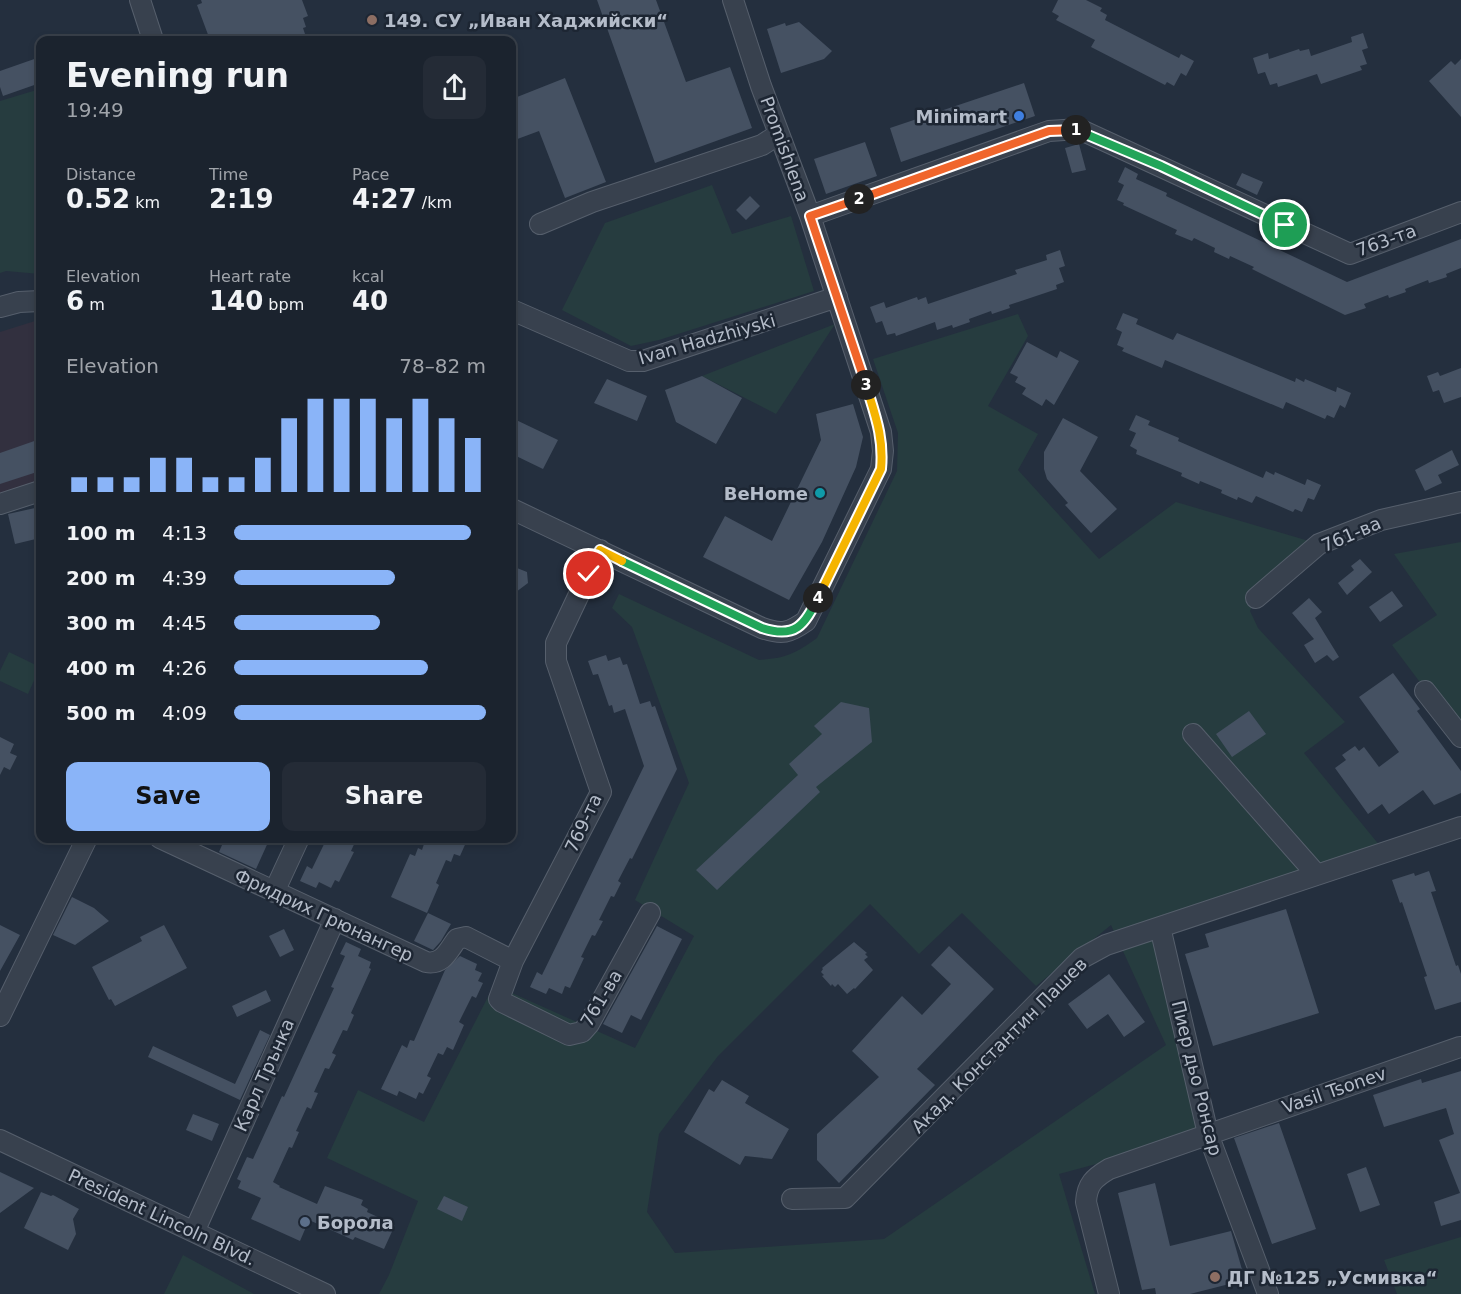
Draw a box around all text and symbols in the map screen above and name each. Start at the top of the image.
place label: 149. СУ „Иван Хаджийски“ [384,10,668,31]
marker: 149. СУ „Иван Хаджийски“ [365,13,379,27]
text: Evening run [66,56,289,95]
button: share [423,56,486,119]
street label: Promishlena [756,94,814,204]
text: 19:49 [66,98,124,122]
place label: Minimart [916,106,1007,127]
marker: Minimart [1012,109,1026,123]
pin: 1 [1061,115,1091,145]
text: 1 [1070,120,1082,139]
text: Distance [66,165,136,184]
text: Time [209,165,248,184]
text: Pace [352,165,389,184]
text: 0.52 [66,184,130,214]
text: 2:19 [209,184,274,214]
text: 4:27 [352,184,417,214]
pin: 2 [844,184,874,214]
text: 2 [853,189,865,208]
text: km [130,193,160,212]
text: /km [417,193,452,212]
pin [1259,199,1310,250]
icon: arrive [1268,208,1301,241]
street label: 763-та [1353,219,1419,261]
text: Elevation [66,267,140,286]
text: Heart rate [209,267,291,286]
text: kcal [352,267,384,286]
text: 6 [66,286,84,316]
text: 140 [209,286,263,316]
text: 40 [352,286,388,316]
text: m [84,295,105,314]
text: bpm [263,295,304,314]
street label: Ivan Hadzhiyski [636,309,778,369]
text: Elevation [66,354,159,378]
text: 78–82 m [399,354,486,378]
pin: 3 [851,370,881,400]
text: 3 [860,375,872,394]
place label: BeHome [724,483,808,504]
marker: BeHome [813,486,827,500]
street label: 761-ва [1318,512,1384,556]
text: 100 m [66,521,136,545]
text: 4:13 [162,521,207,545]
pin [563,548,614,599]
icon: check [572,557,605,590]
text: 200 m [66,566,136,590]
text: 4:39 [162,566,207,590]
pin: 4 [803,583,833,613]
text: 4 [812,588,824,607]
text: 300 m [66,611,136,635]
text: 4:45 [162,611,207,635]
text: 400 m [66,656,136,680]
text: 4:26 [162,656,207,680]
text: 500 m [66,701,136,725]
text: 4:09 [162,701,207,725]
button: Save [66,762,270,831]
button: Share [282,762,486,831]
street label: 769-та [560,790,606,856]
street label: Фридрих Грюнангер [231,864,417,966]
street label: Акад. Константин Пашев [907,953,1091,1137]
street label: 761-ва [576,966,626,1030]
street label: Пиер дьо Ронсар [1168,998,1226,1158]
street label: Карл Трънка [230,1015,298,1135]
street label: Vasil Tsonev [1279,1062,1389,1118]
street label: President Lincoln Blvd. [65,1164,259,1270]
place label: Борола [317,1212,394,1233]
marker: Борола [298,1215,312,1229]
place label: ДГ №125 „Усмивка“ [1227,1267,1438,1288]
marker: ДГ №125 „Усмивка“ [1208,1270,1222,1284]

